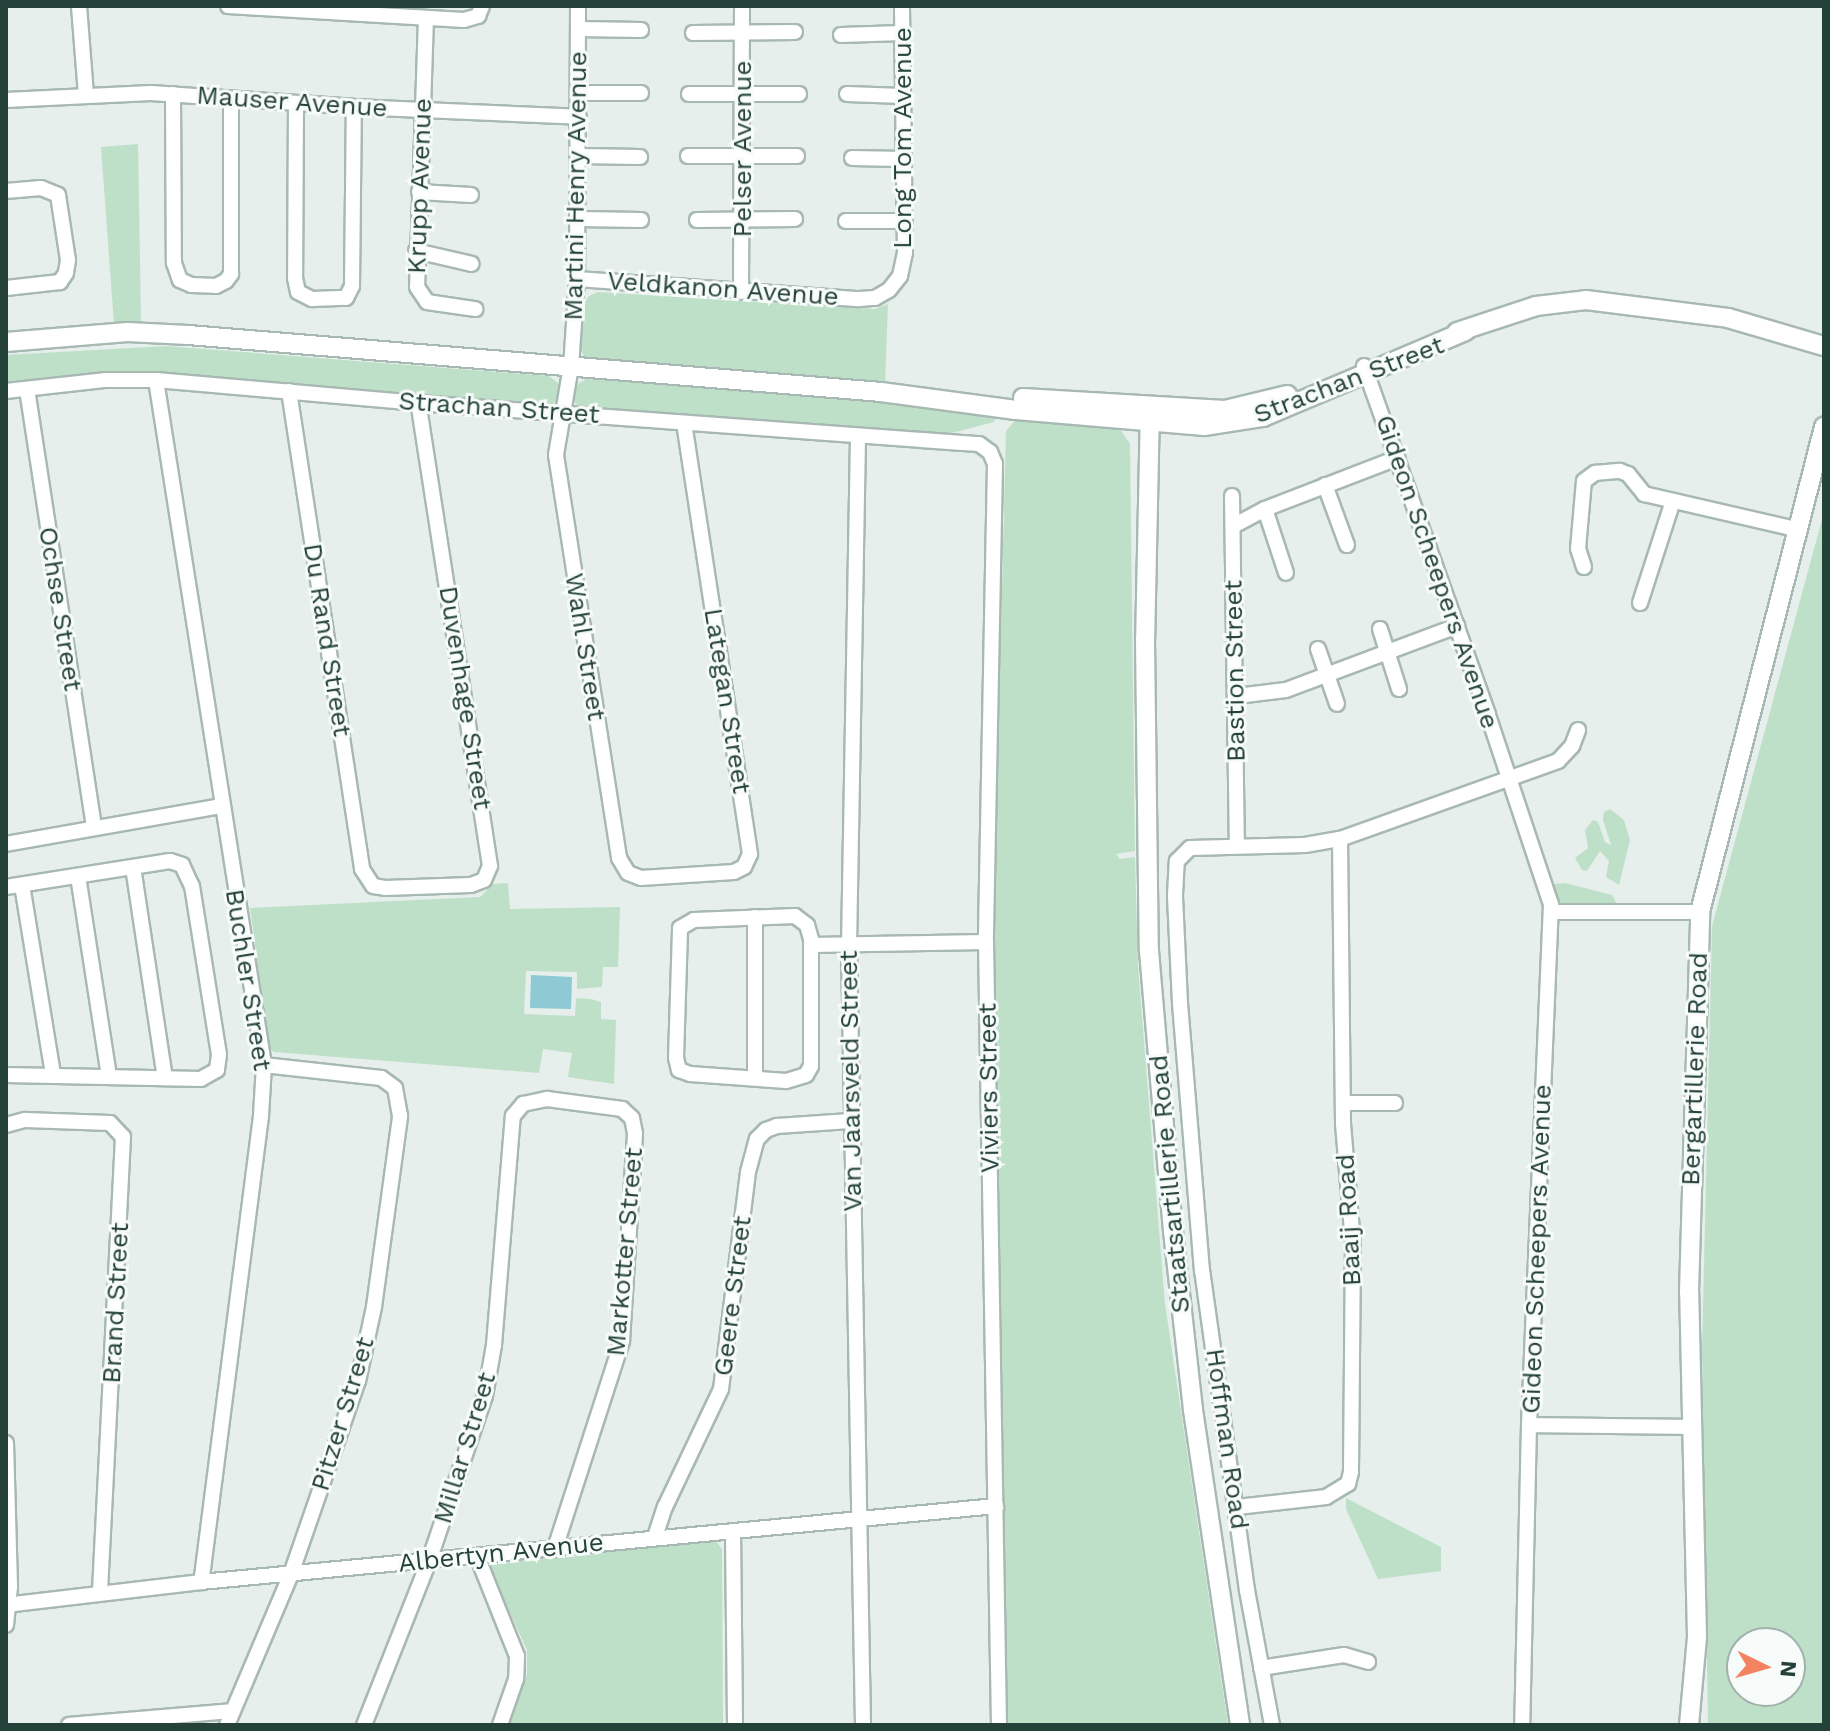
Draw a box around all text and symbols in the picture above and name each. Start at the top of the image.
street label: Long Tom Avenue [887,26,919,250]
street label: Martini Henry Avenue [558,50,594,322]
street label: Pelser Avenue [727,60,759,238]
street label: Mauser Avenue [195,80,389,124]
street label: Krupp Avenue [401,97,439,275]
street label: Veldkanon Avenue [606,265,840,313]
street label: Strachan Street [1250,329,1448,431]
street label: Strachan Street [398,385,600,431]
street label: Gideon Scheepers Avenue [1368,411,1506,733]
street label: Ochse Street [32,525,88,693]
street label: Du Rand Street [296,541,358,739]
street label: Wahl Street [558,571,612,723]
street label: Bastion Street [1218,580,1252,762]
street label: Duvenhage Street [432,584,498,812]
street label: Lategan Street [697,606,757,796]
street label: Buchler Street [218,887,278,1073]
street label: Van Jaarsveld Street [833,950,869,1212]
street label: Bergartillerie Road [1675,952,1715,1186]
street label: Viviers Street [972,1003,1006,1173]
street label: Staatsartillerie Road [1143,1054,1197,1314]
street label: Gideon Scheepers Avenue [1516,1083,1558,1415]
street label: Markotter Street [600,1146,650,1358]
street label: Baaij Road [1330,1153,1368,1287]
street label: Geere Street [708,1214,758,1378]
street label: Brand Street [96,1222,136,1384]
street label: Pitzer Street [305,1333,381,1495]
street label: Hoffman Road [1199,1346,1255,1532]
street label: Millar Street [427,1368,503,1528]
street label: Albertyn Avenue [396,1527,606,1579]
north arrow [1726,1627,1806,1707]
text: N [1775,1660,1802,1678]

